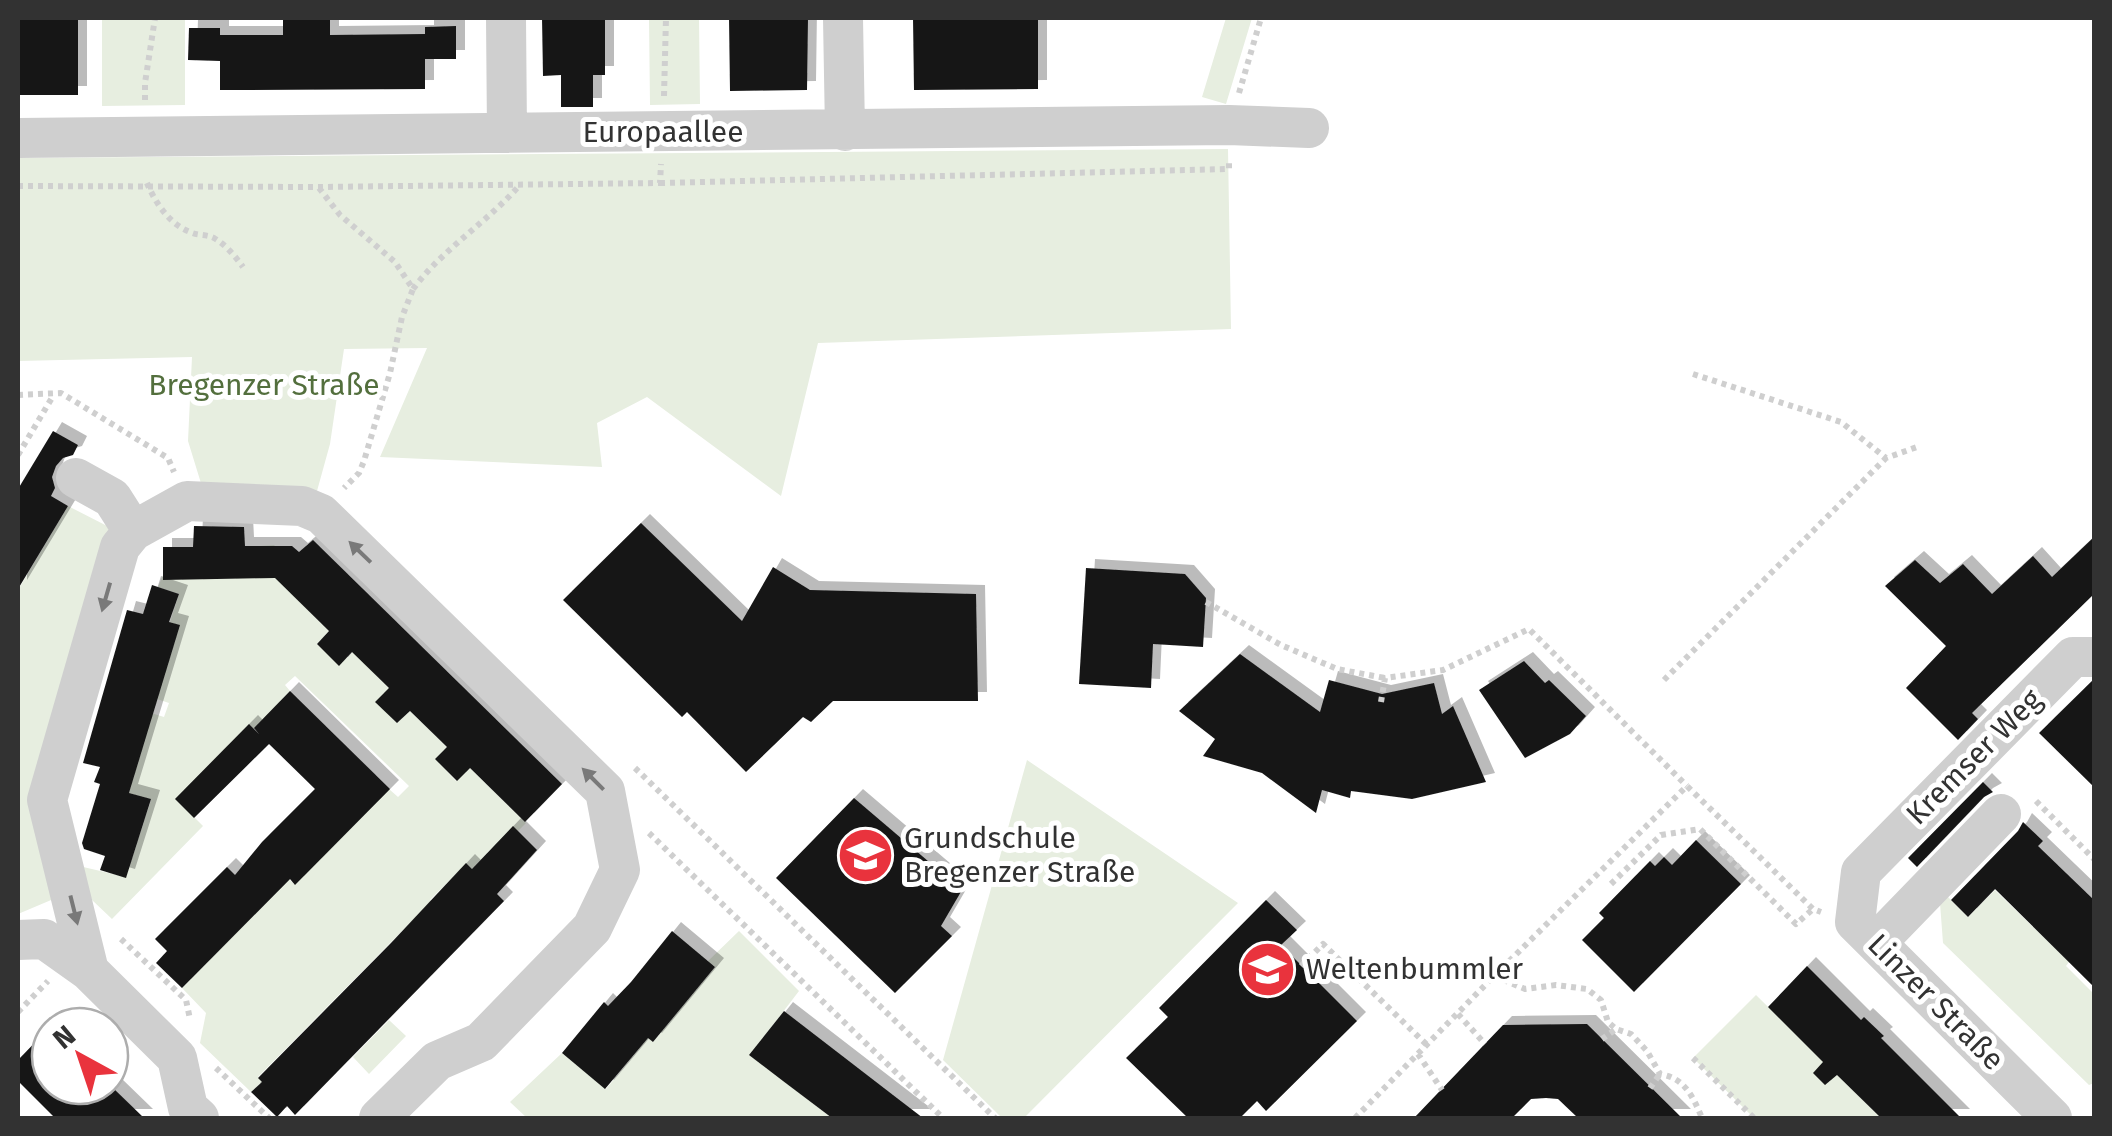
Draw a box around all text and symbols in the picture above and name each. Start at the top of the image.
street label: Europaallee [582,114,744,150]
park label: Bregenzer Straße [148,367,380,403]
one-way arrow [349,541,373,565]
one-way arrow [97,581,113,612]
street label: Kremser Weg [1899,682,2049,832]
one-way arrow [581,767,605,791]
place label: Grundschule Bregenzer Straße [904,820,1135,890]
school or university icon: Grundschule Bregenzer Straße [835,825,895,885]
one-way arrow [67,895,83,926]
street label: Linzer Straße [1860,926,2012,1078]
school or university icon: Weltenbummler [1237,939,1297,999]
place label: Weltenbummler [1306,951,1524,987]
north arrow [30,1006,130,1106]
text: N [47,1019,82,1056]

